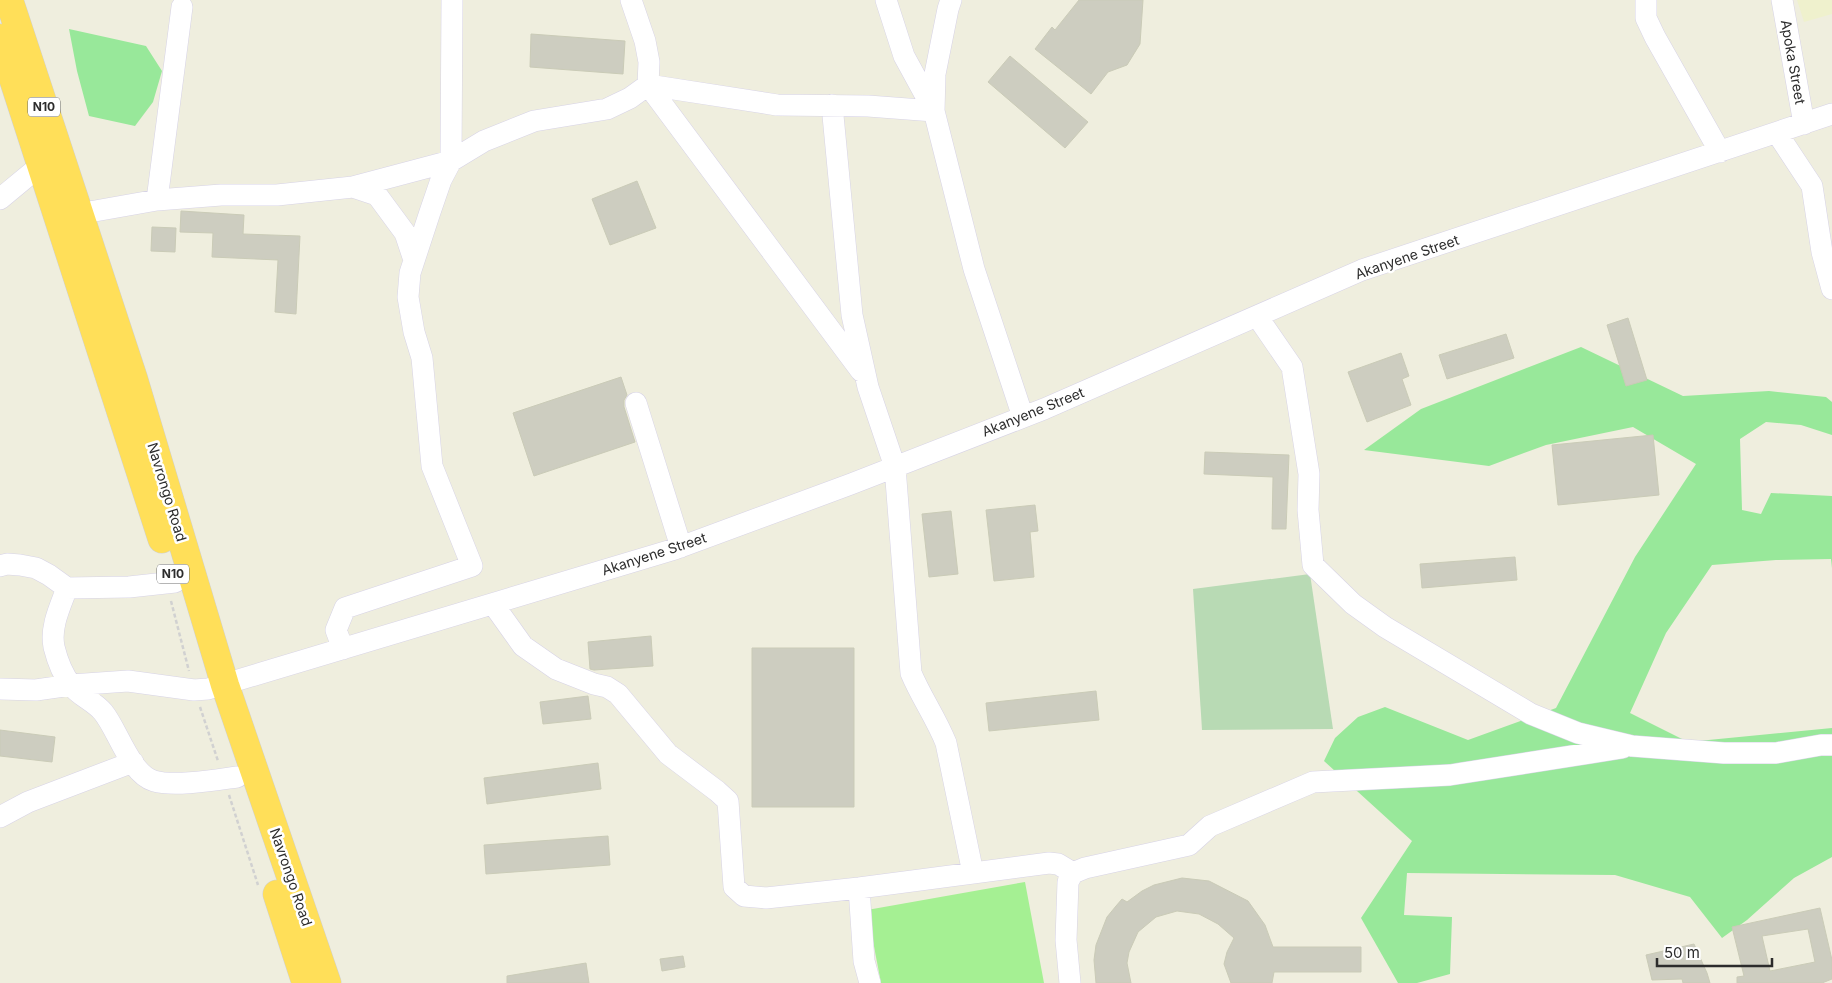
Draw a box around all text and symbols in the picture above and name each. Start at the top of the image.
street label: Apoka Street [1778,18,1809,106]
road number: N10 [28,98,60,116]
street label: Akanyene Street [1353,231,1461,282]
street label: Akanyene Street [979,383,1087,440]
street label: Navrongo Road [144,440,191,543]
street label: Akanyene Street [599,528,709,578]
road number: N10 [157,564,189,584]
street label: Navrongo Road [267,826,316,928]
scale bar [1657,936,1772,968]
text: 50 m [1664,943,1700,962]

